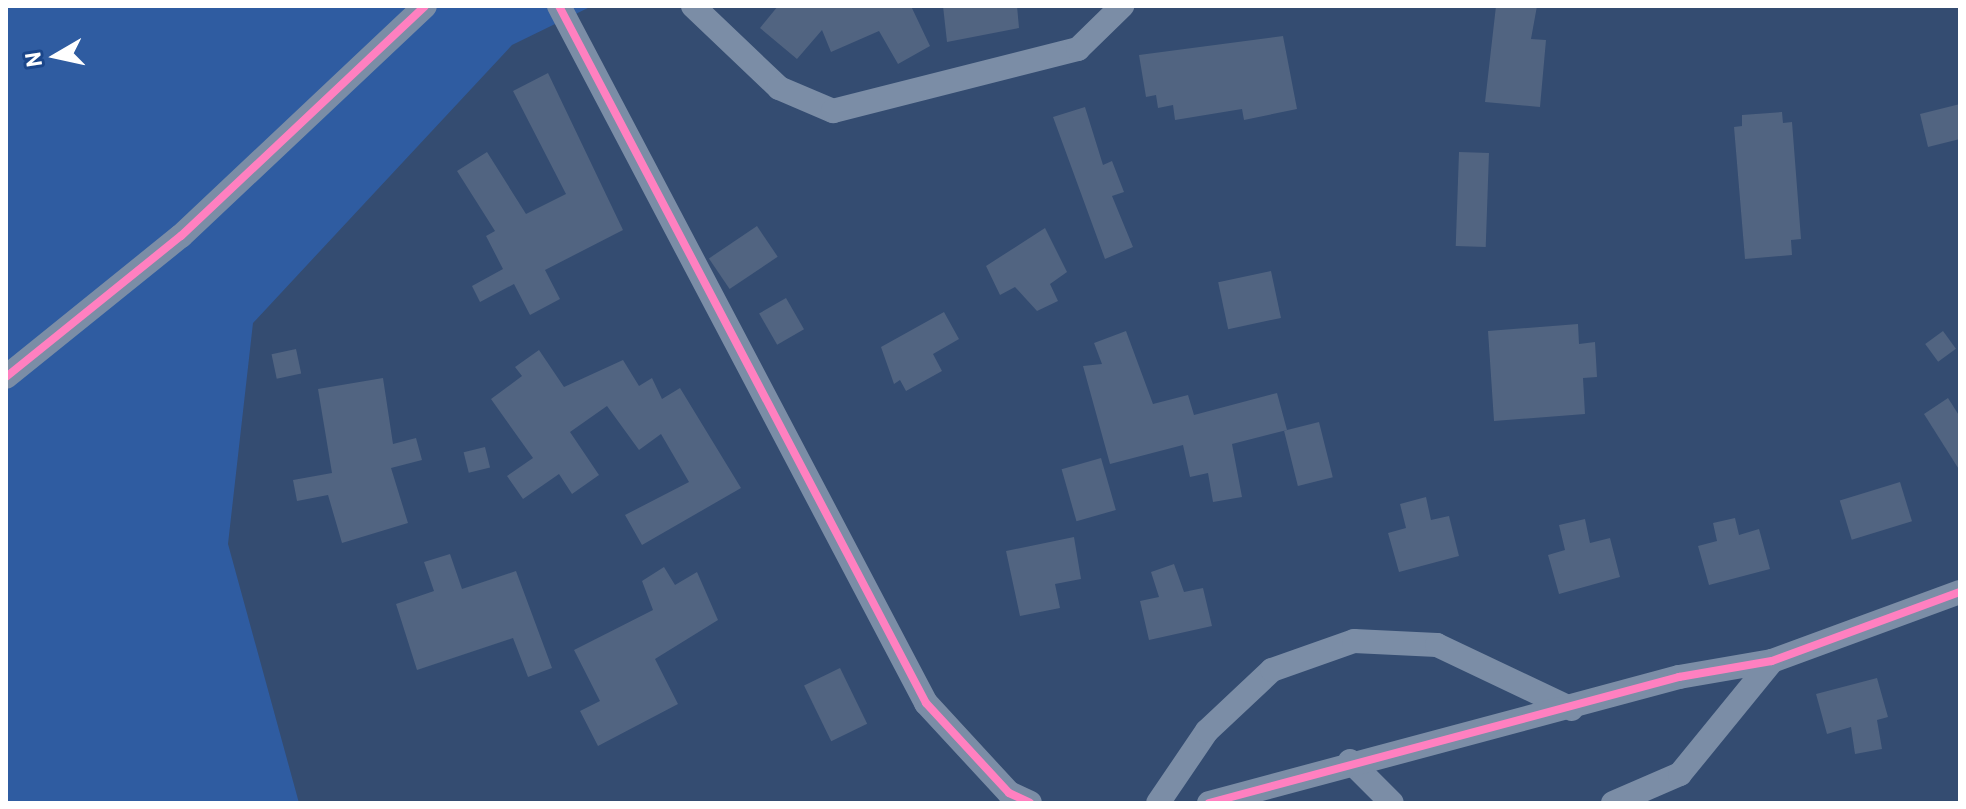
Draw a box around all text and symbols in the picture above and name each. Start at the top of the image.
north arrow [16,16,96,96]
text: N [18,50,46,69]

